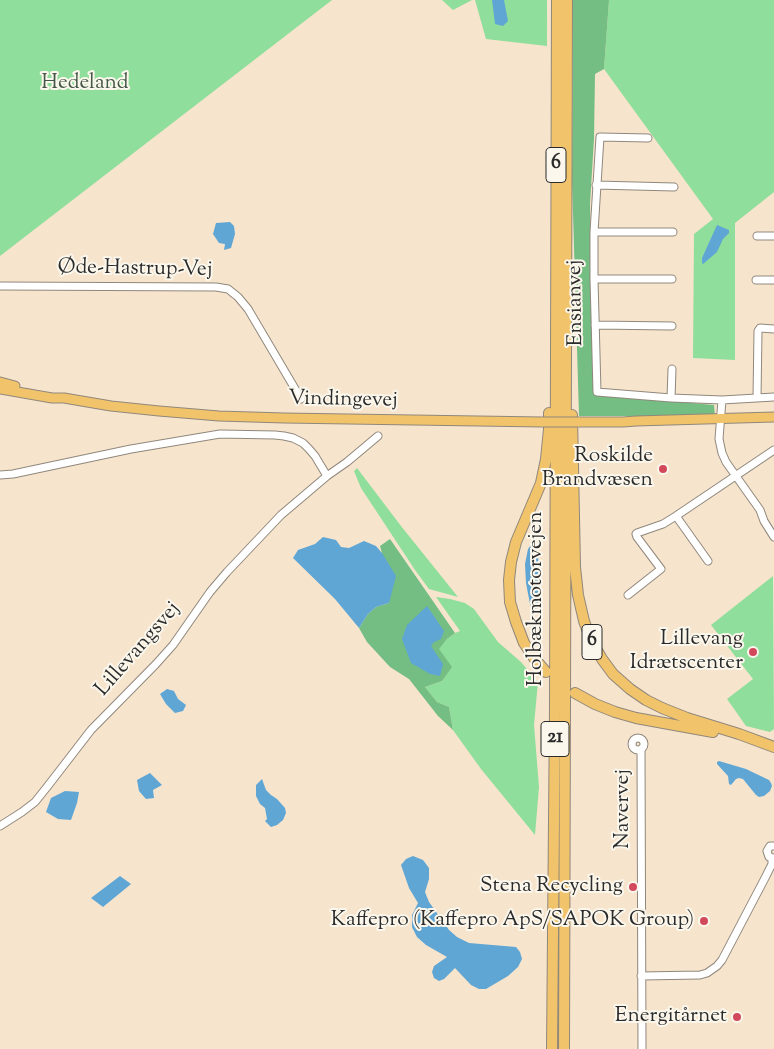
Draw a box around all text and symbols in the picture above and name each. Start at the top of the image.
park label: Hedeland [41,71,129,97]
road number: 6 [546,148,566,182]
street label: Øde-Hastrup-Vej [57,256,213,284]
street label: Ensianvej [564,259,590,347]
street label: Vindingevej [288,387,398,415]
place label: Roskilde Brandvæsen [542,444,653,494]
marker: Roskilde Brandvæsen [657,463,669,475]
street label: Holbækmotorvejen [524,511,550,687]
street label: Lillevangsvej [91,598,187,702]
road number: 6 [582,624,602,660]
place label: Lillevang Idrætscenter [630,627,743,677]
marker: Lillevang Idrætscenter [747,646,759,658]
road number: 21 [541,722,569,756]
street label: Navervej [611,769,637,849]
place label: Stena Recycling [480,874,623,900]
marker: Stena Recycling [627,881,639,893]
place label: Kaffepro (Kaffepro ApS/SAPOK Group) [331,908,694,934]
marker: Kaffepro (Kaffepro ApS/SAPOK Group) [698,915,710,927]
place label: Energitårnet [615,1004,727,1030]
marker: Energitårnet [731,1011,743,1023]

